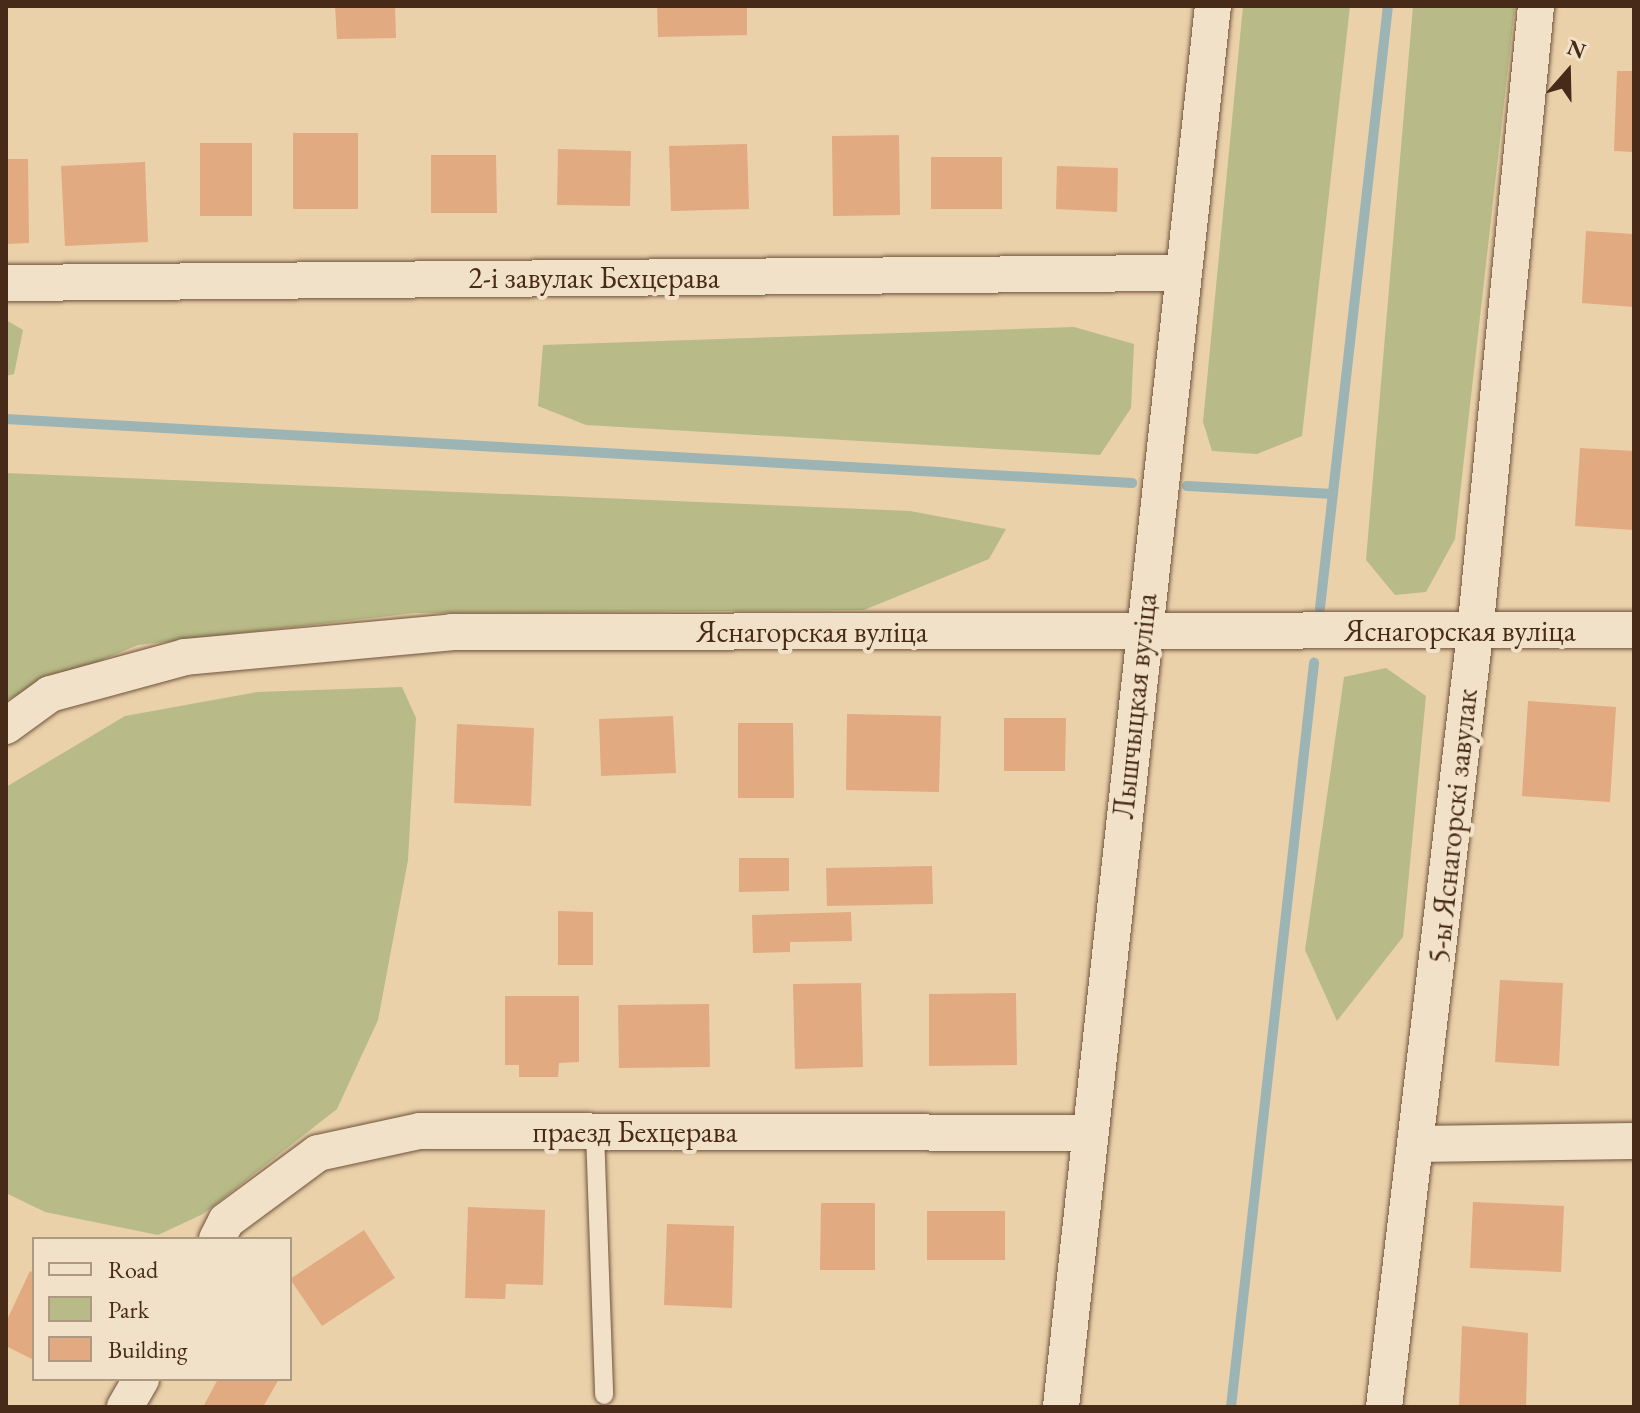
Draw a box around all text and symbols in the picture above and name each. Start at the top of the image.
north arrow [1528,32,1608,112]
text: N [1563,32,1590,66]
street label: 2-і завулак Бехцерава [468,260,720,296]
street label: Лышчыцкая вуліца [1105,591,1165,821]
street label: Яснагорская вуліца [1344,613,1576,649]
street label: Яснагорская вуліца [696,614,928,650]
street label: 5-ы Яснагорскі завулак [1421,687,1485,965]
street label: праезд Бехцерава [533,1114,737,1150]
legend [32,1237,292,1381]
text: Road [108,1254,158,1285]
text: Park [108,1294,149,1325]
text: Building [108,1334,188,1365]

